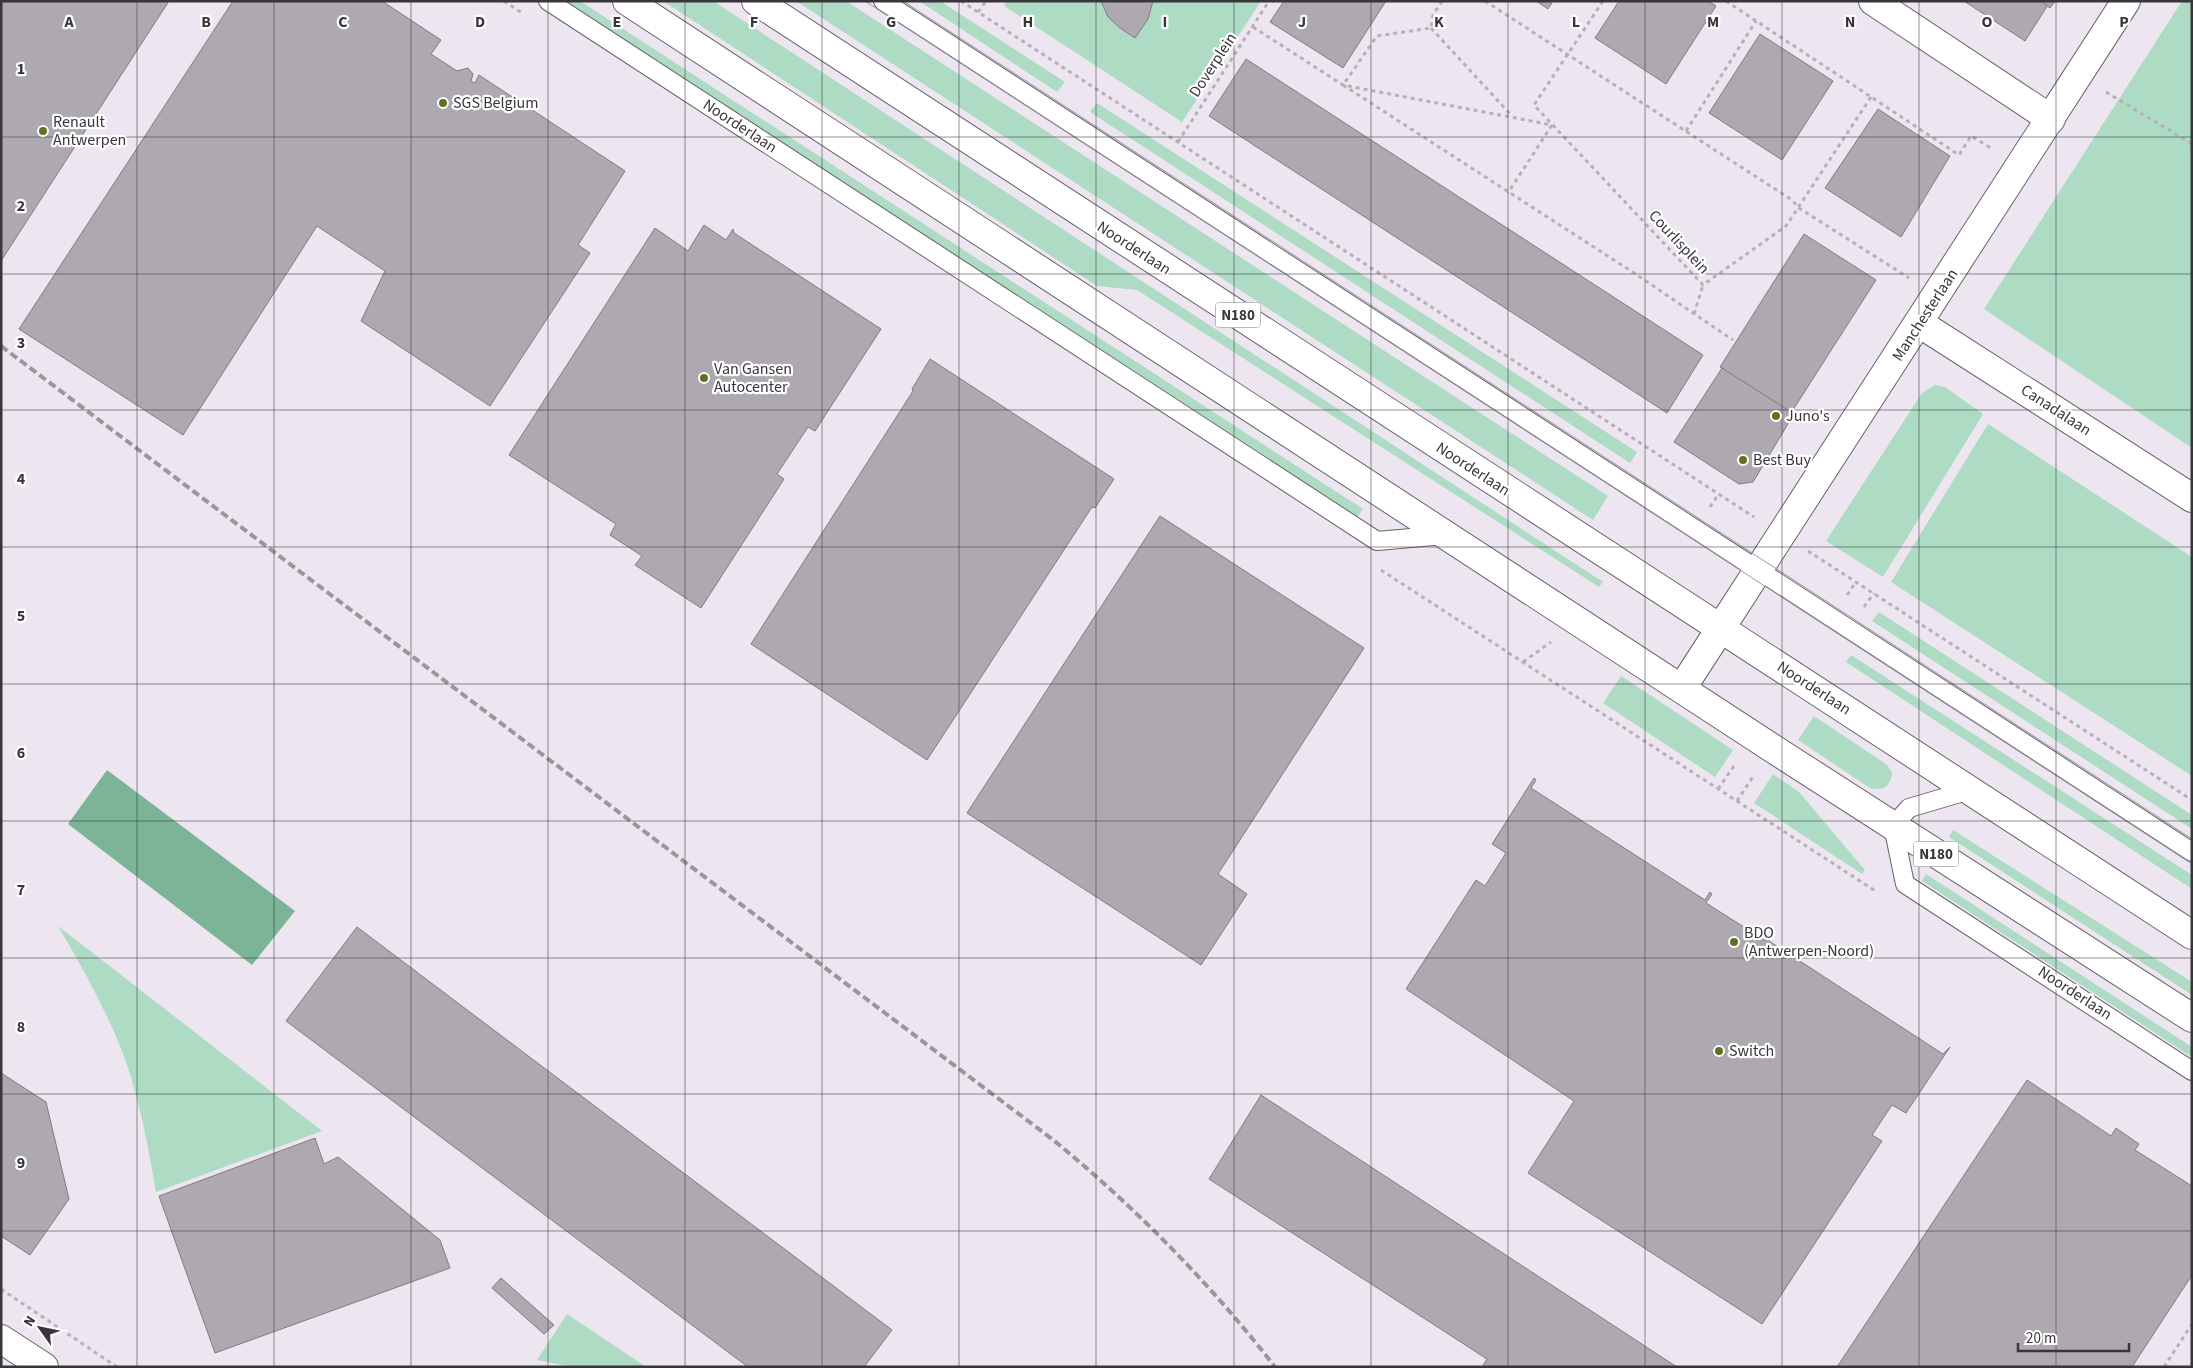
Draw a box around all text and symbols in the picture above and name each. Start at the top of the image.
text: A [63,11,74,33]
text: B [201,11,211,33]
text: C [338,11,348,33]
text: D [475,11,485,33]
text: E [613,11,621,33]
text: F [750,11,758,33]
text: G [886,11,896,33]
text: H [1023,11,1033,33]
text: I [1163,11,1167,33]
text: J [1298,11,1306,33]
text: K [1434,11,1444,33]
text: L [1572,11,1580,33]
text: M [1707,11,1719,33]
text: N [1845,11,1855,33]
text: O [1982,11,1993,33]
text: P [2119,11,2129,33]
street label: Doverplein [1184,28,1242,102]
text: 1 [17,58,25,80]
place label: SGS Belgium [453,92,539,114]
street label: Noorderlaan [699,94,781,158]
marker: SGS Belgium [437,97,449,109]
place label: Renault Antwerpen [53,111,126,151]
marker: Renault Antwerpen [37,125,49,137]
text: 2 [17,195,25,217]
street label: Courlisplein [1644,205,1714,279]
street label: Noorderlaan [1093,216,1175,280]
street label: Manchesterlaan [1887,264,1963,366]
road number: N180 [1216,302,1260,328]
text: 3 [17,332,25,354]
place label: Van Gansen Autocenter [714,358,792,398]
marker: Van Gansen Autocenter [698,372,710,384]
street label: Canadalaan [2016,379,2096,441]
place label: Juno's [1786,405,1830,427]
marker: Juno's [1770,410,1782,422]
street label: Noorderlaan [1432,437,1514,501]
place label: Best Buy [1753,449,1811,471]
marker: Best Buy [1737,454,1749,466]
text: 4 [17,468,26,490]
text: 5 [17,605,25,627]
street label: Noorderlaan [1773,656,1855,720]
text: 6 [17,742,25,764]
road number: N180 [1914,842,1958,866]
text: 7 [17,879,25,901]
place label: BDO (Antwerpen-Noord) [1744,922,1874,962]
marker: BDO (Antwerpen-Noord) [1728,936,1740,948]
street label: Noorderlaan [2034,961,2116,1025]
text: 8 [17,1016,25,1038]
place label: Switch [1729,1040,1774,1062]
marker: Switch [1713,1045,1725,1057]
text: 9 [17,1152,25,1174]
north arrow [15,1303,65,1353]
text: N [19,1312,41,1331]
scale bar [2018,1320,2129,1352]
text: 20 m [2026,1328,2056,1349]

